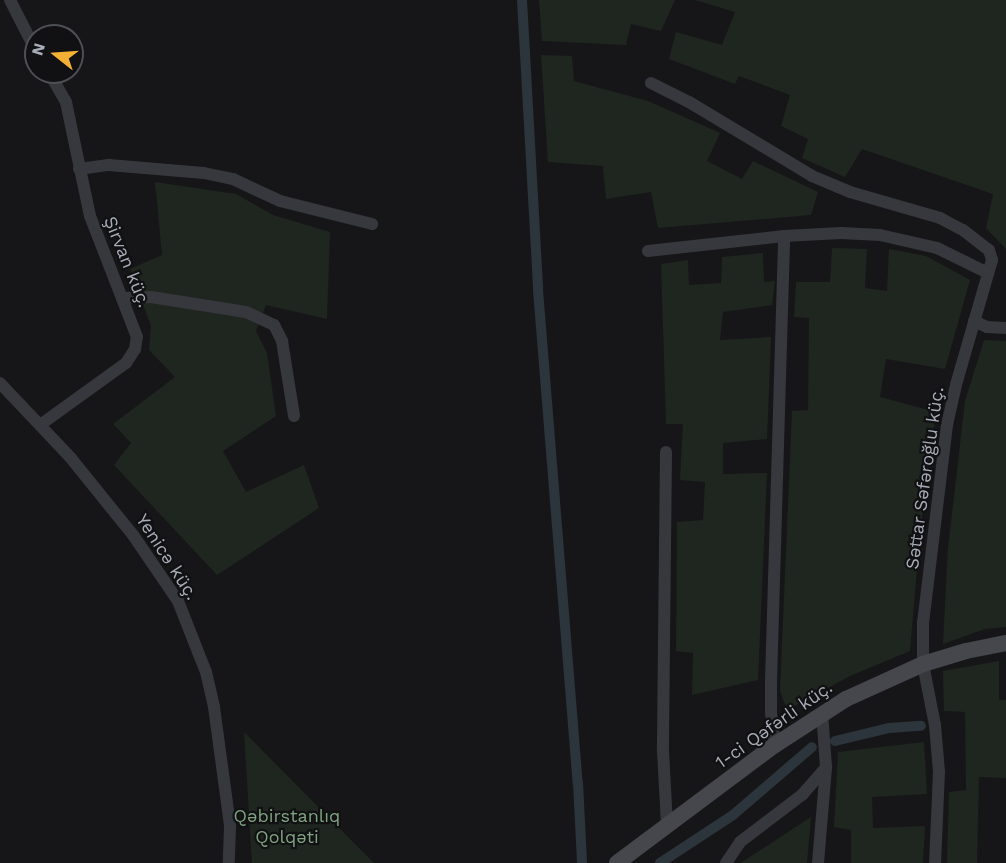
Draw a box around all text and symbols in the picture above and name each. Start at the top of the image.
north arrow [24,24,84,84]
text: N [27,41,49,58]
street label: Şirvan küç. [99,213,155,311]
street label: Səttar Səfəroğlu küç. [901,385,949,571]
street label: Yenicə küç. [131,510,203,604]
street label: 1-ci Qəfərli küç. [711,677,837,773]
park label: Qəbirstanlıq Qolqəti [234,806,340,848]

